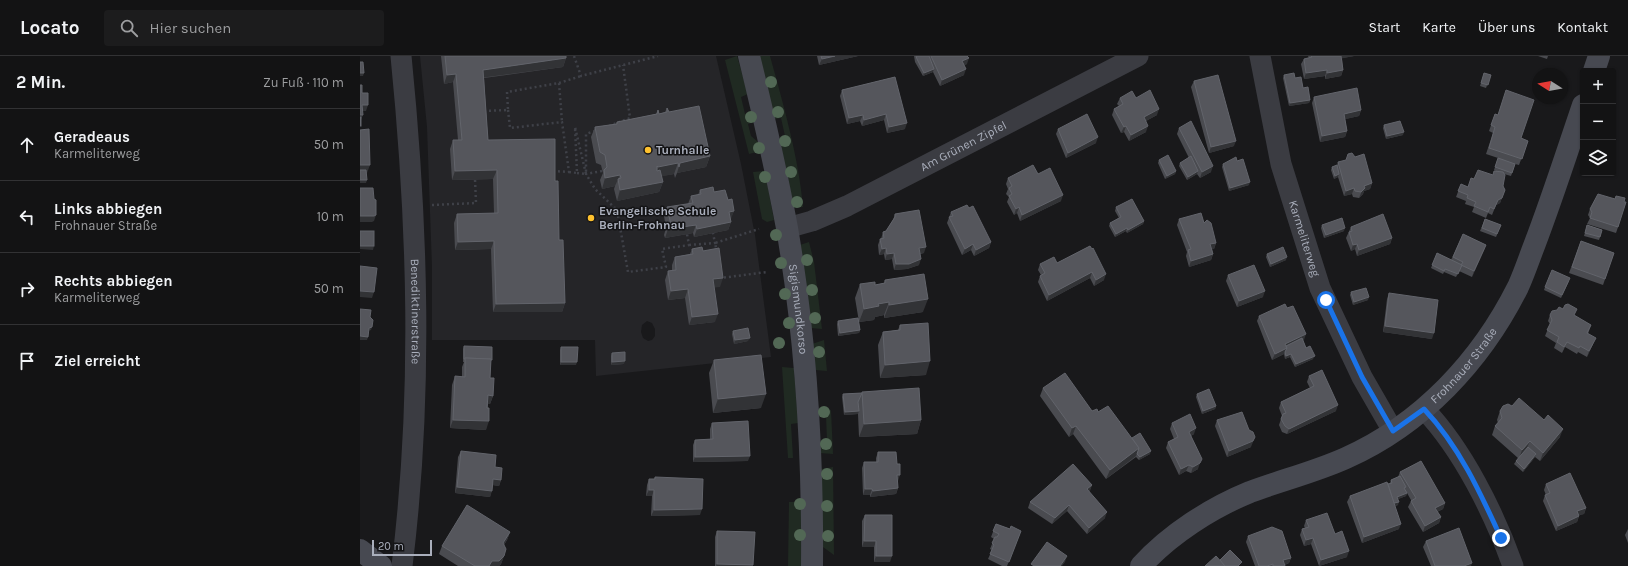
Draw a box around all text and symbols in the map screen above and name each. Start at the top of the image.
search box [104,10,384,46]
text: Locato [20,17,80,39]
icon: search [118,17,140,39]
text: Hier suchen [150,19,231,37]
text: Start [1368,19,1400,36]
text: Karte [1422,19,1456,36]
text: Über uns [1478,19,1535,36]
text: Kontakt [1557,19,1608,36]
north arrow [1532,68,1568,104]
map controls [1580,68,1616,176]
button: + [1580,68,1616,104]
text: 2 Min. [16,72,65,92]
text: Zu Fuß · 110 m [263,75,344,90]
button: − [1580,104,1616,140]
street label: Am Grünen Zipfel [918,118,1009,174]
text: Geradeaus [54,128,130,146]
icon: ahead [16,134,38,156]
text: 50 m [314,137,344,152]
button: layers [1580,140,1616,176]
place label: Turnhalle [656,143,709,157]
marker: Turnhalle [643,145,653,155]
text: Karmeliterweg [54,146,140,161]
street label: Karmeliterweg [1286,198,1323,279]
text: Links abbiegen [54,200,162,218]
place label: Evangelische Schule Berlin-Frohnau [599,204,716,232]
icon: left [16,206,38,228]
text: 10 m [317,209,344,224]
marker: Evangelische Schule Berlin-Frohnau [586,213,596,223]
text: Frohnauer Straße [54,218,157,233]
street label: Benediktinerstraße [408,258,423,364]
street label: Sigismundkorso [786,263,811,355]
text: Rechts abbiegen [54,272,173,290]
icon: right [16,278,38,300]
text: 50 m [314,281,344,296]
text: Karmeliterweg [54,290,140,305]
route start [1317,291,1335,309]
street label: Frohnauer Straße [1428,325,1500,406]
icon: arrive [16,350,38,372]
text: Ziel erreicht [54,352,140,370]
route end [1492,529,1510,547]
scale bar [372,538,432,557]
text: 20 m [378,540,404,553]

